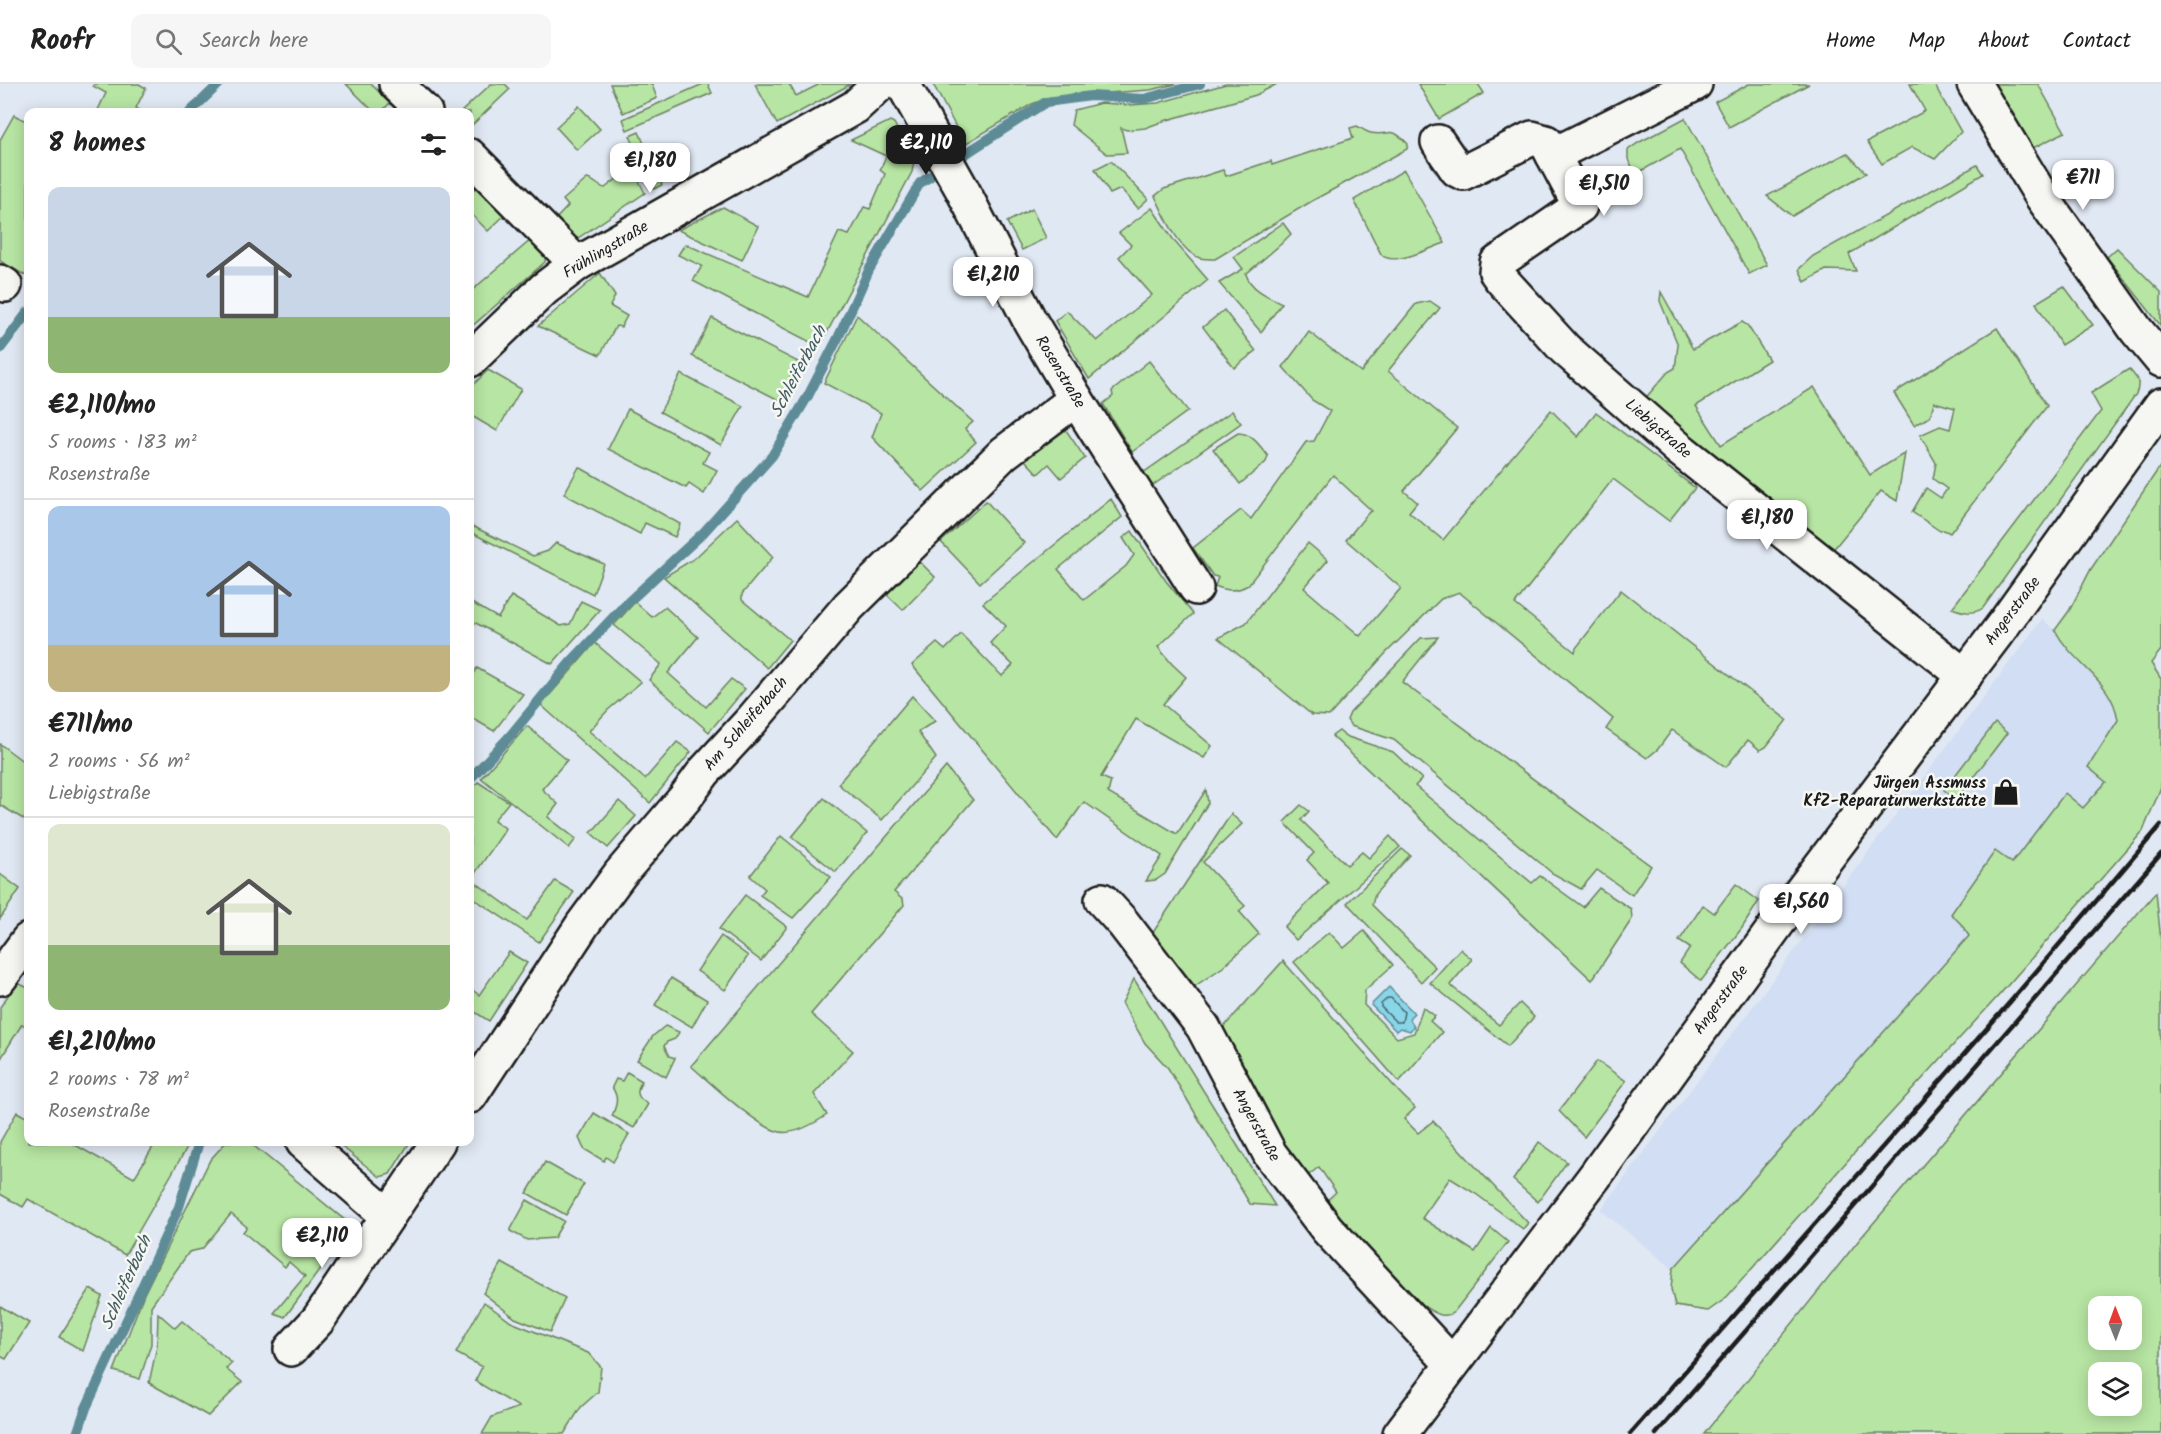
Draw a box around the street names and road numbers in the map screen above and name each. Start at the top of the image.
street label: Frühlingstraße [558,215,654,285]
street label: Rosenstraße [1028,331,1092,413]
street label: Liebigstraße [1619,393,1697,465]
street label: Angerstraße [1979,571,2047,651]
street label: Am Schleiferbach [698,671,794,777]
street label: Angerstraße [1687,960,1755,1040]
street label: Angerstraße [1225,1084,1287,1166]

